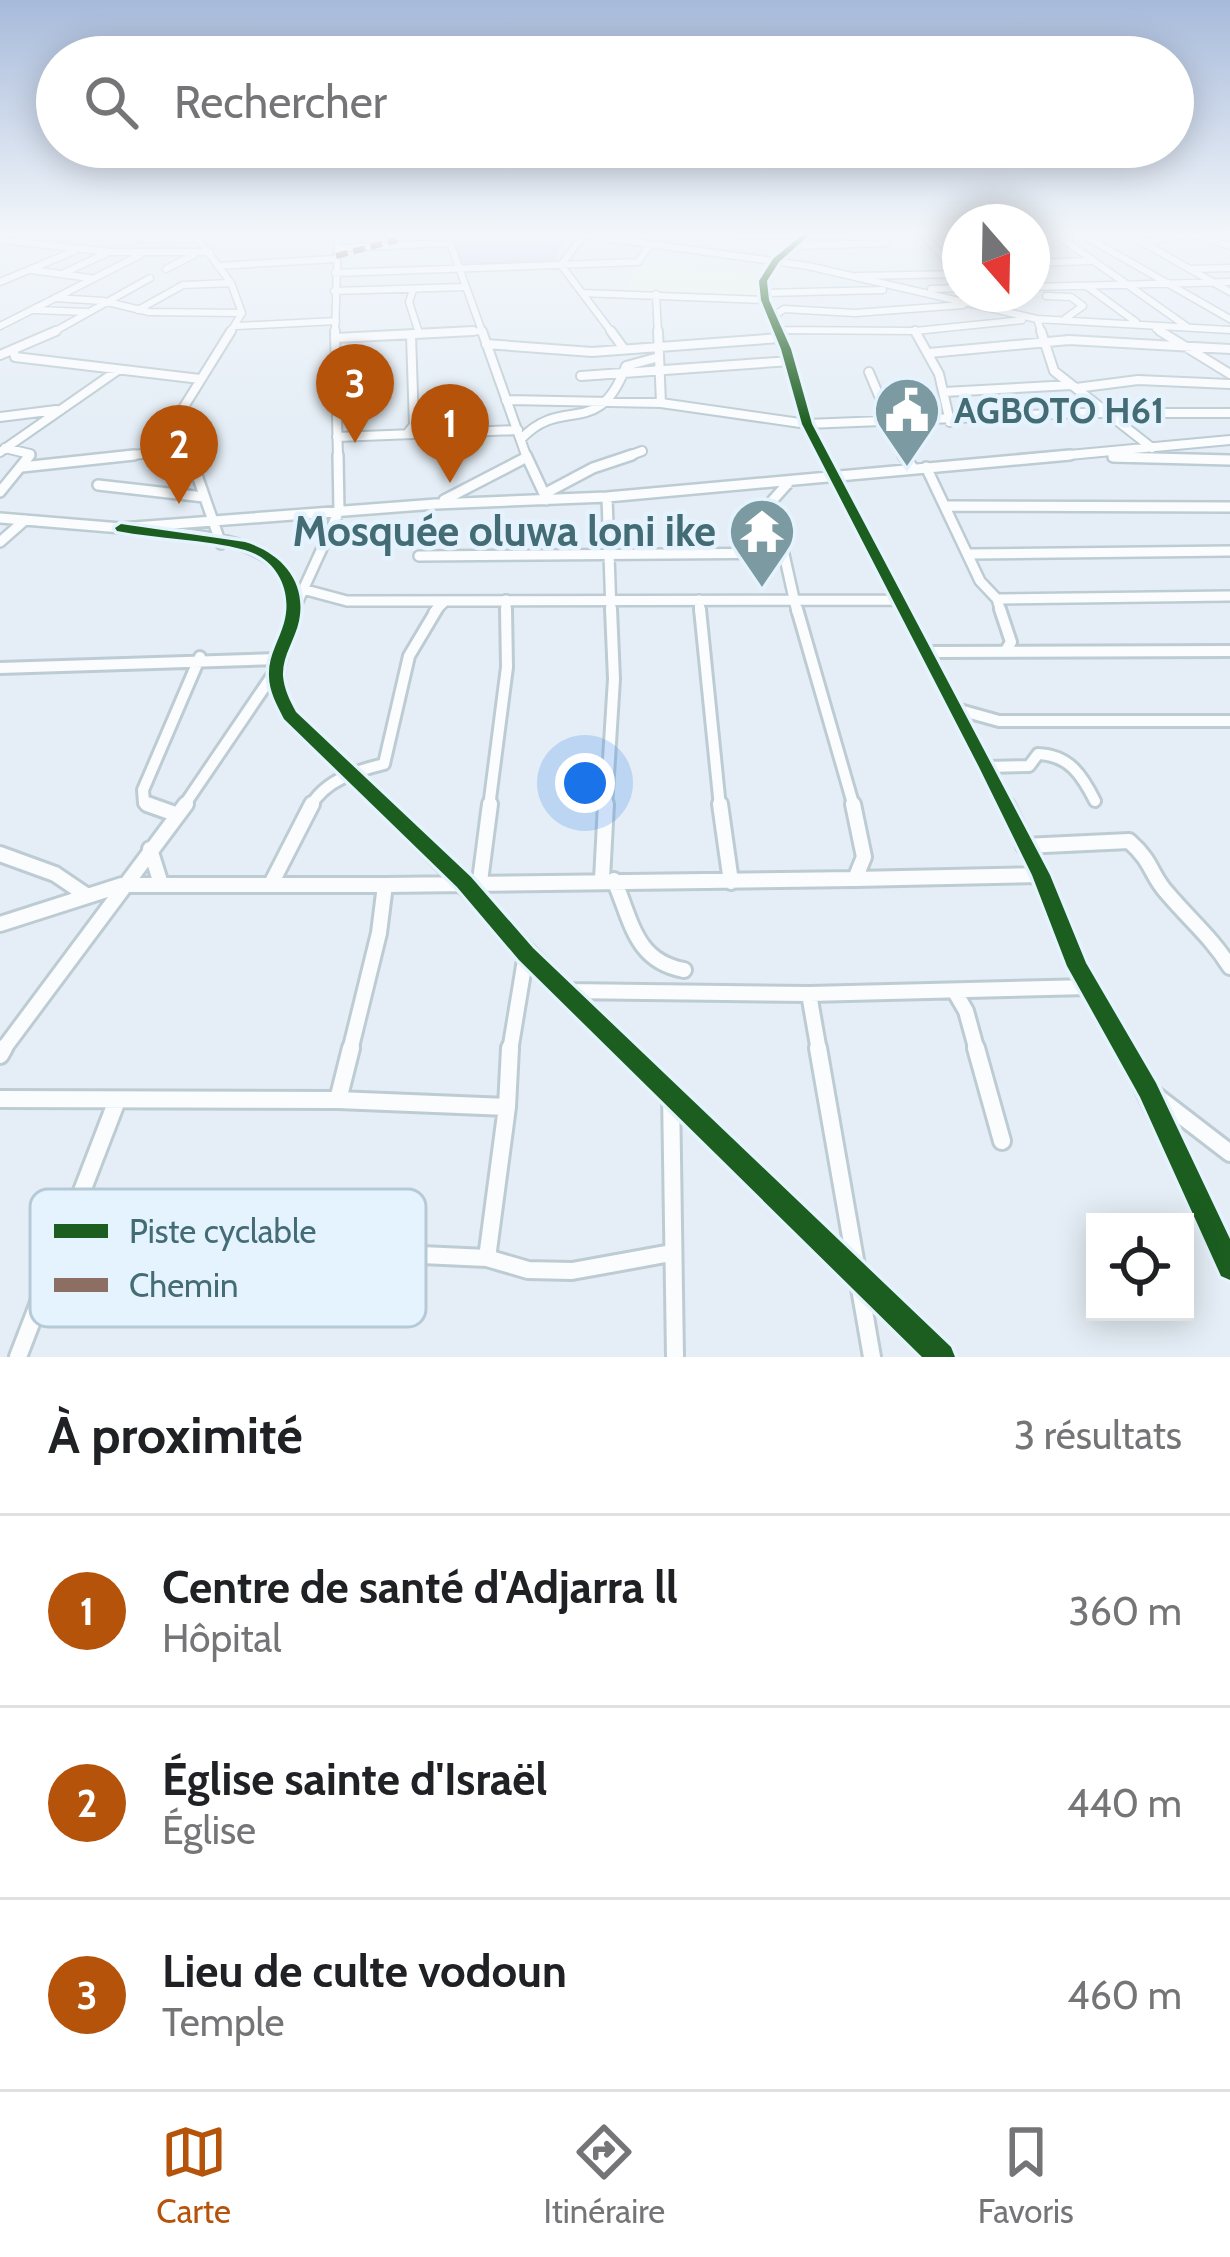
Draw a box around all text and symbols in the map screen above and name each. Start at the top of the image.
search box [36,36,1194,168]
icon: search [78,69,144,135]
text: Rechercher [174,75,387,129]
north arrow [942,204,1050,312]
pin: 3 [316,344,394,443]
public building icon: AGBOTO H61 [872,375,942,469]
pin: 1 [411,384,489,483]
place label: AGBOTO H61 [954,388,1164,432]
pin: 2 [140,405,218,504]
temple icon: Mosquée oluwa loni ike [727,496,797,590]
place label: Mosquée oluwa loni ike [293,505,716,557]
your location [555,753,615,813]
legend [30,1189,426,1327]
text: Piste cyclable [129,1211,316,1251]
map controls [1086,1213,1194,1321]
button: locate [1086,1213,1194,1321]
text: Chemin [129,1265,239,1305]
text: À proximité [48,1404,303,1466]
text: 3 résultats [1014,1411,1182,1459]
text: Centre de santé d'Adjarra ll [162,1560,678,1614]
text: 1 [80,1587,94,1635]
text: 360 m [1069,1587,1182,1635]
text: Hôpital [162,1614,282,1662]
text: Église sainte d'Israël [162,1752,547,1806]
text: 2 [77,1779,97,1827]
text: 440 m [1067,1779,1182,1827]
text: Église [162,1806,256,1854]
text: Lieu de culte vodoun [162,1944,567,1998]
text: 3 [76,1971,98,2019]
text: 460 m [1067,1971,1182,2019]
text: Temple [162,1998,285,2046]
tab: Carte [156,2119,231,2231]
tab: Itinéraire [544,2119,665,2231]
tab: Favoris [978,2119,1074,2231]

